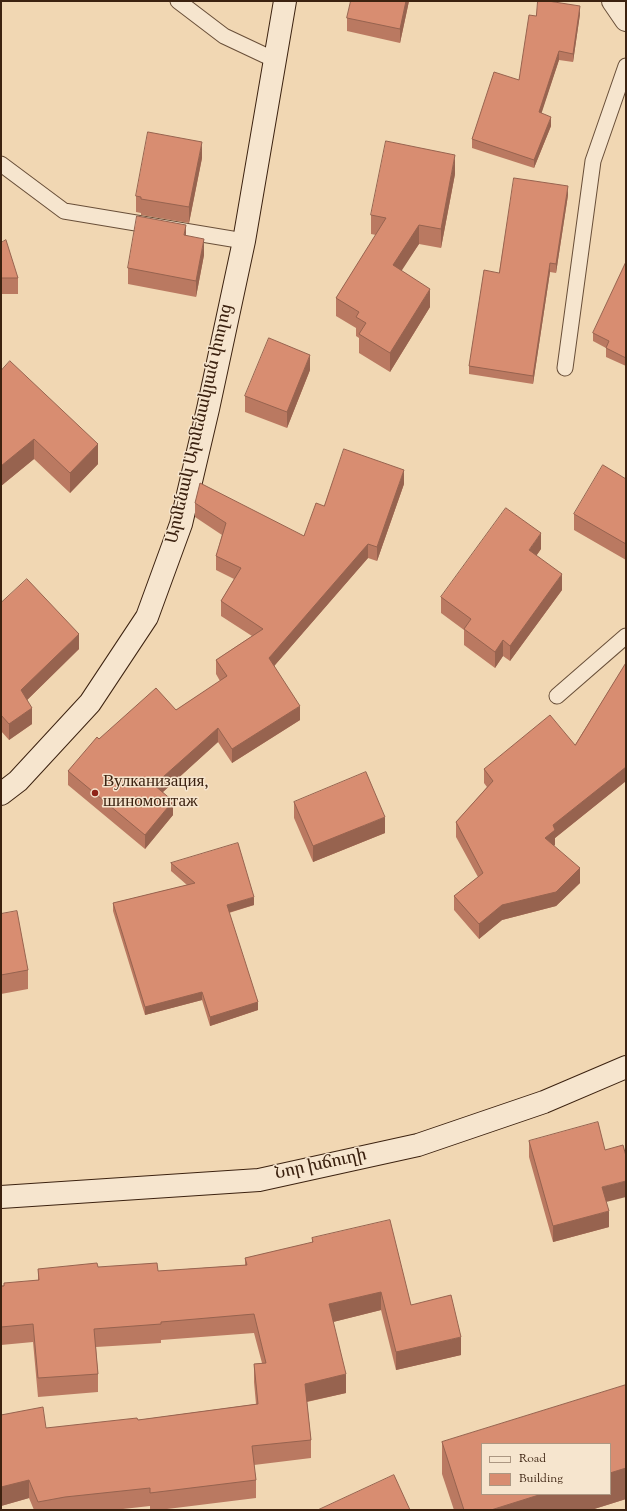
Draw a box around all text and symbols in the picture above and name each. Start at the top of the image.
street label: Արմենակ Արմենակյան փողոց [163,302,239,546]
place label: Вулканизация, шиномонтаж [103,773,209,813]
marker: Вулканизация, шиномонтаж [90,788,100,798]
street label: Նոր խճուղի [273,1146,369,1186]
legend [481,1443,611,1495]
text: Road [519,1450,546,1468]
text: Building [519,1470,563,1488]

